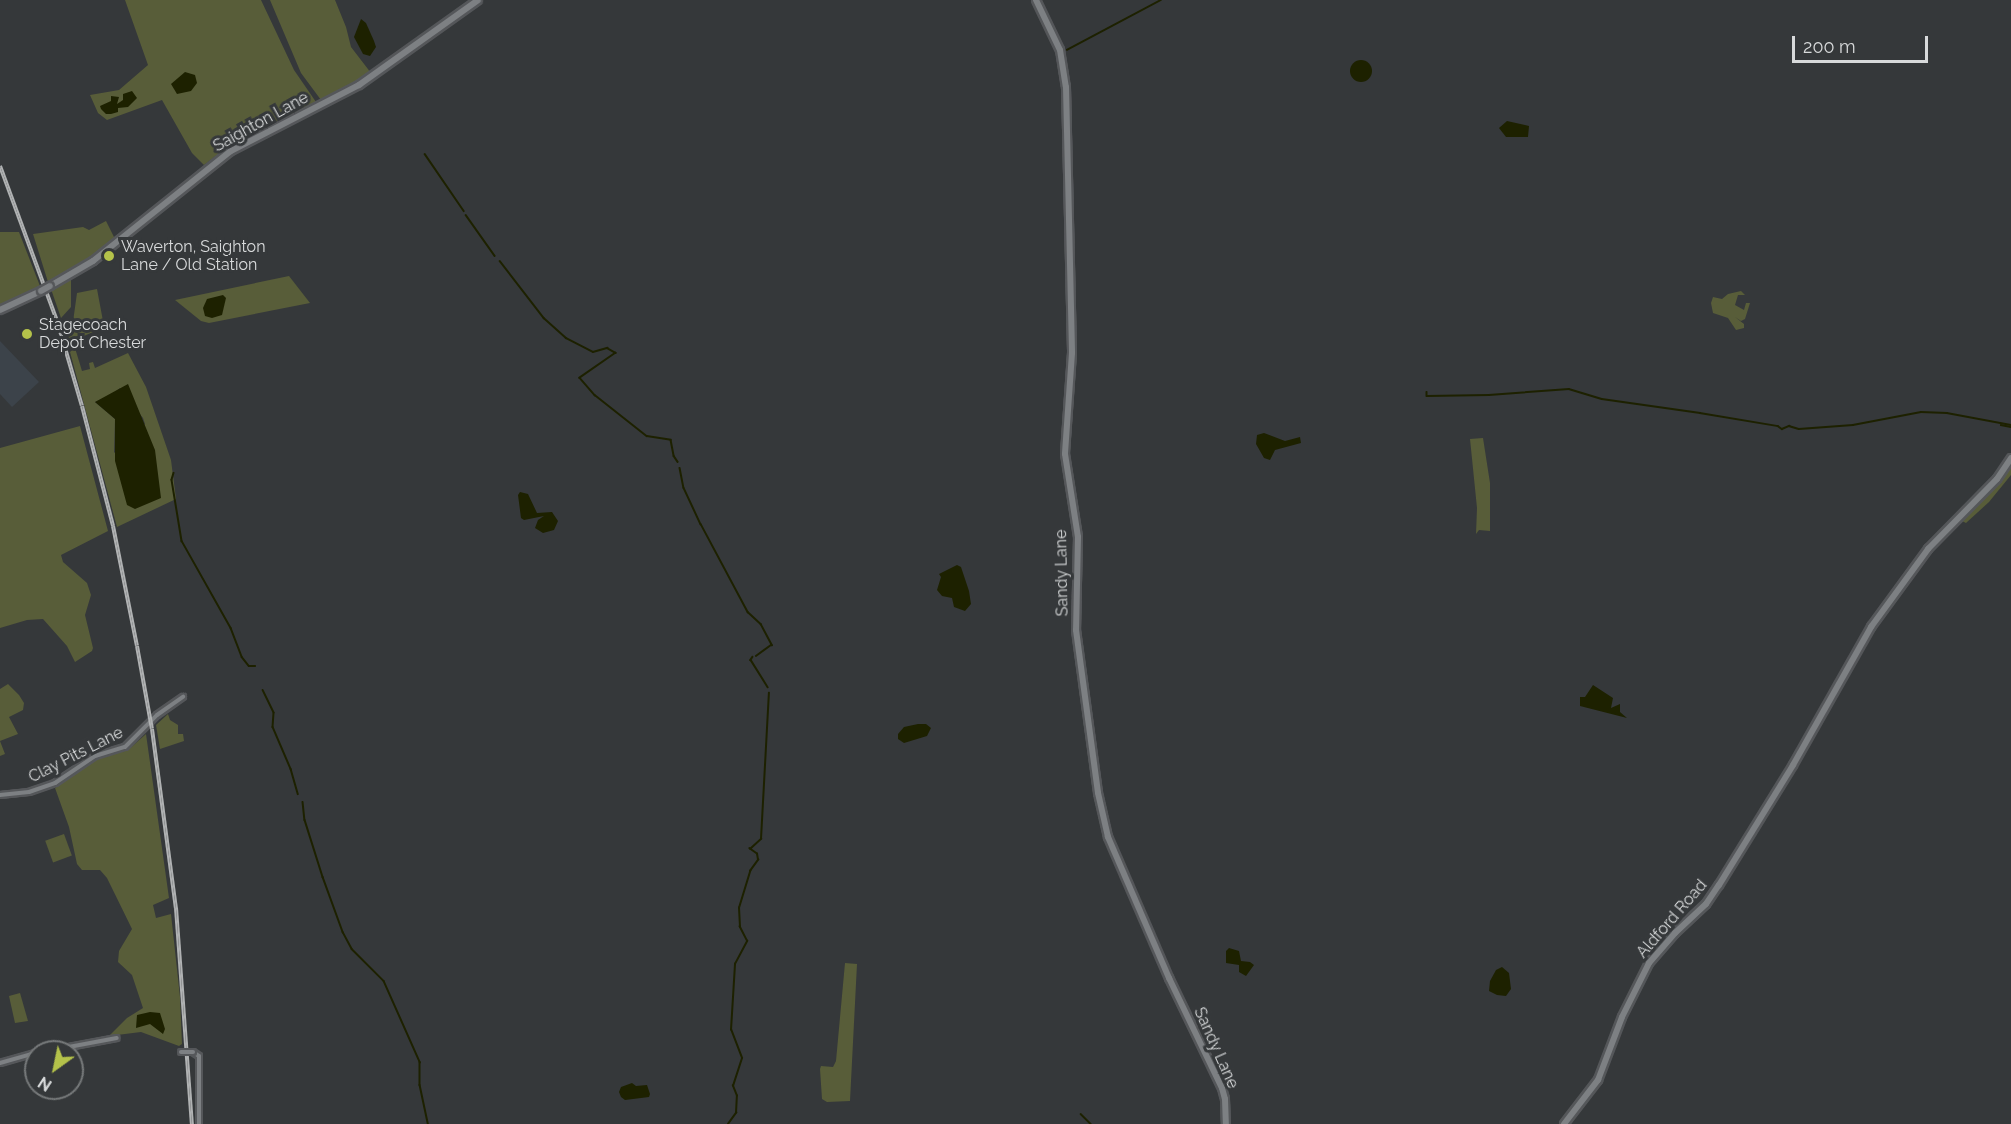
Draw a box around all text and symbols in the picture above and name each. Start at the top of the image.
scale bar [1795,24,1932,62]
text: 200 m [1803,36,1856,57]
street label: Saighton Lane [210,88,312,156]
place label: Waverton, Saighton Lane / Old Station [121,237,265,275]
marker: Waverton, Saighton Lane / Old Station [102,249,116,263]
place label: Stagecoach Depot Chester [39,315,146,353]
marker: Stagecoach Depot Chester [20,327,34,341]
street label: Sandy Lane [1052,529,1072,617]
street label: Clay Pits Lane [25,723,127,787]
street label: Aldford Road [1633,876,1711,962]
street label: Sandy Lane [1189,1004,1243,1092]
north arrow [24,1040,84,1100]
text: N [35,1073,55,1095]

